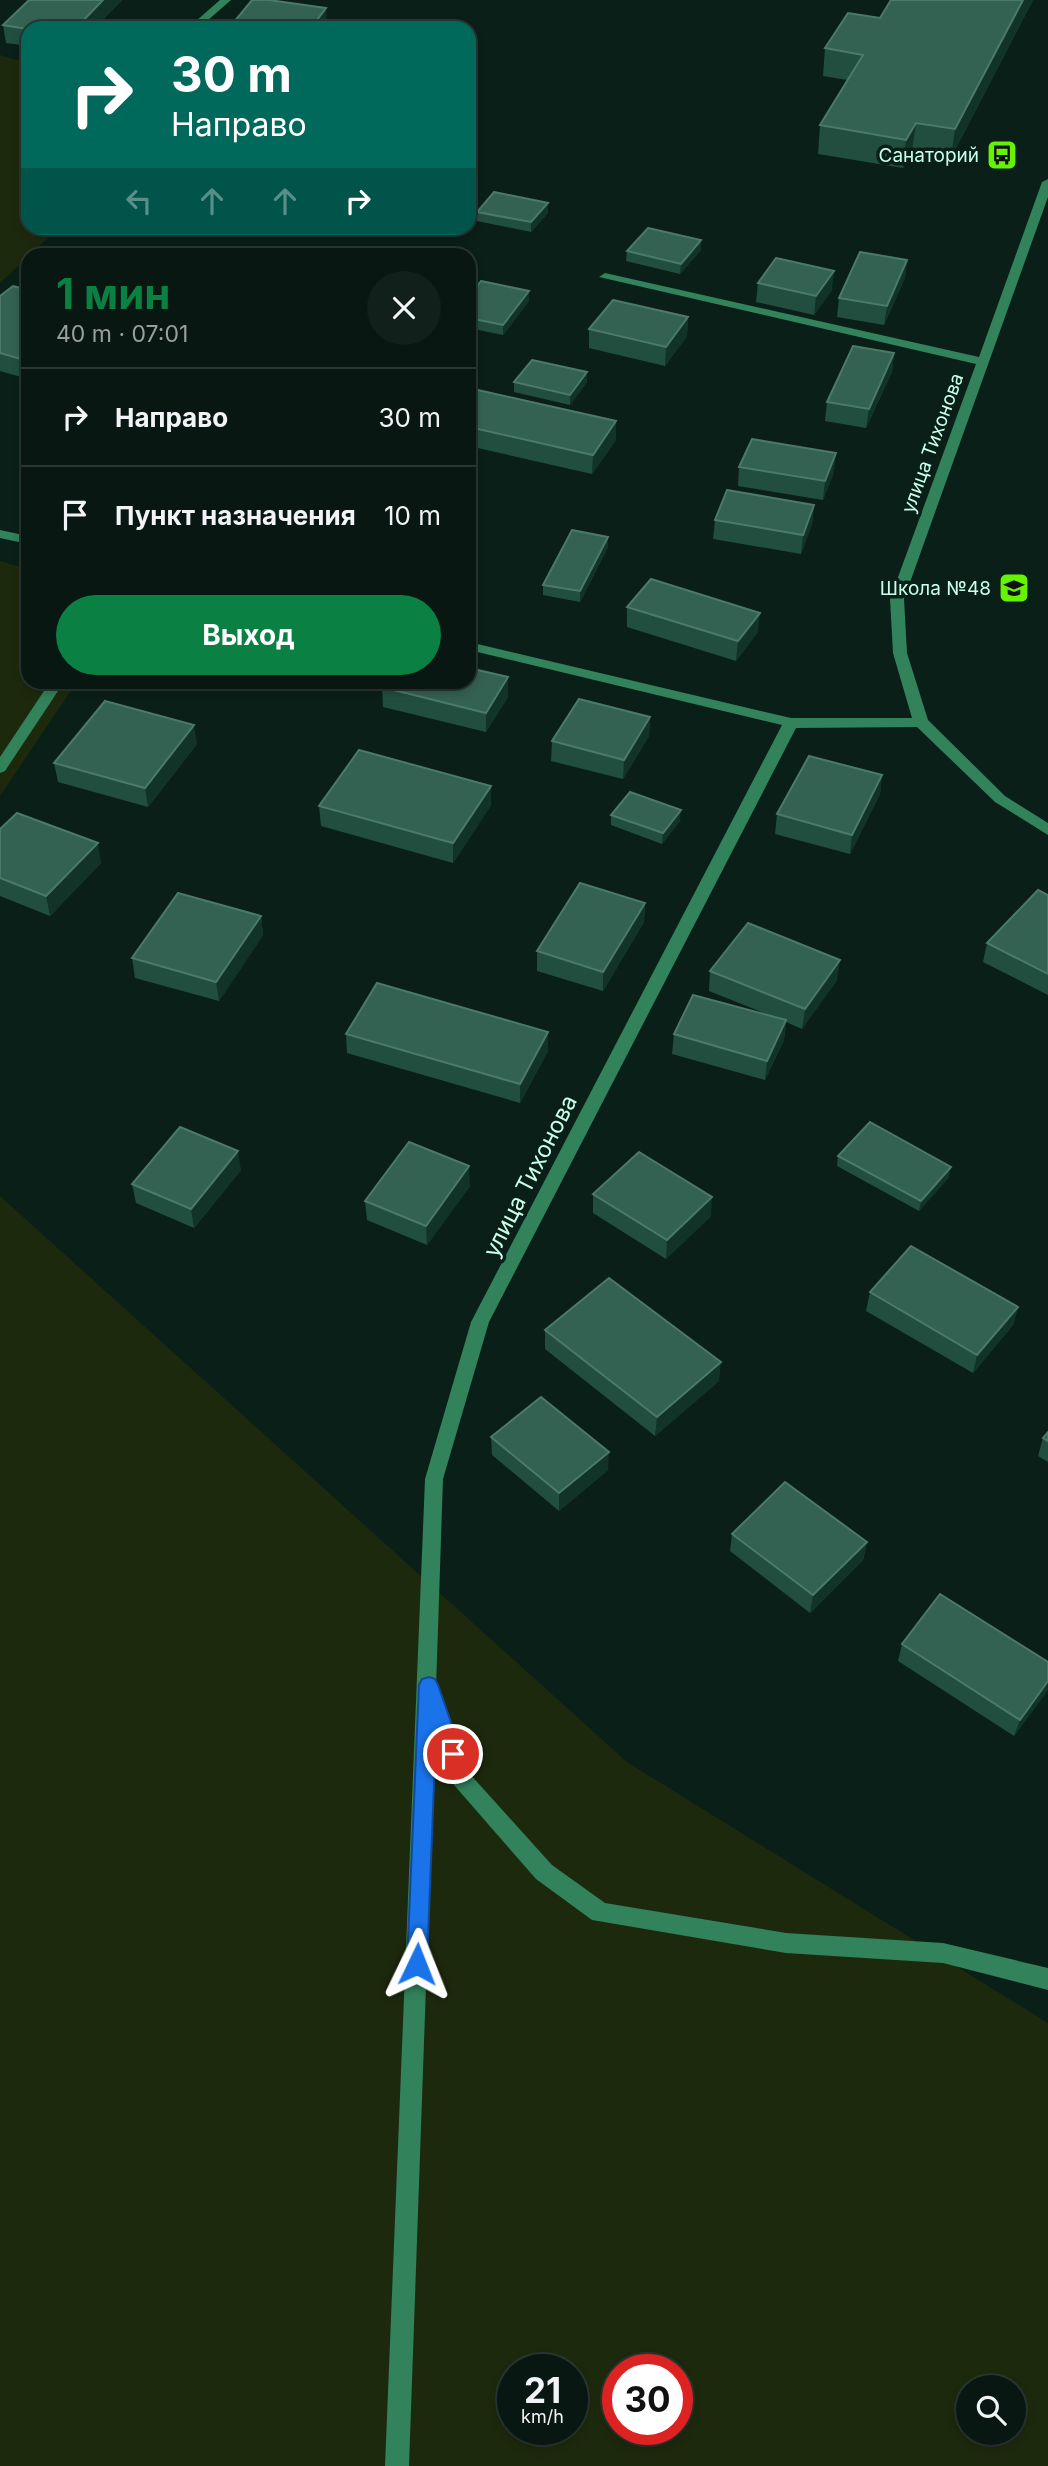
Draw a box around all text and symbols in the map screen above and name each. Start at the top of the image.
text: 30 m [171,45,292,104]
icon: right [56,49,147,140]
text: Направо [171,105,307,144]
bus stop icon: Санаторий [985,138,1019,172]
place label: Санаторий [879,144,979,167]
icon: left [120,182,158,220]
icon: ahead [193,182,231,220]
icon: ahead [266,182,304,220]
icon: right [339,182,377,220]
text: 1 мин [56,268,170,319]
button: close [367,271,441,345]
text: 40 m · 07:01 [56,320,188,348]
street label: улица Тихонова [897,370,968,516]
icon: right [56,398,94,436]
text: Направо [115,402,228,433]
text: 30 m [378,402,441,433]
icon: arrive [56,496,94,534]
text: Пункт назначения [115,500,356,531]
text: 10 m [384,500,441,531]
school or university icon: Школа №48 [997,571,1031,605]
place label: Школа №48 [880,577,991,600]
button: Выход [56,595,441,675]
street label: улица Тихонова [477,1090,583,1262]
pin [423,1724,483,1784]
icon: arrive [434,1735,472,1773]
position arrow [380,1927,454,2001]
speed limit sign: 30 [602,2354,693,2445]
text: 21 [524,2369,561,2411]
map controls [956,2375,1026,2445]
button: search [956,2375,1026,2445]
text: km/h [521,2406,564,2427]

